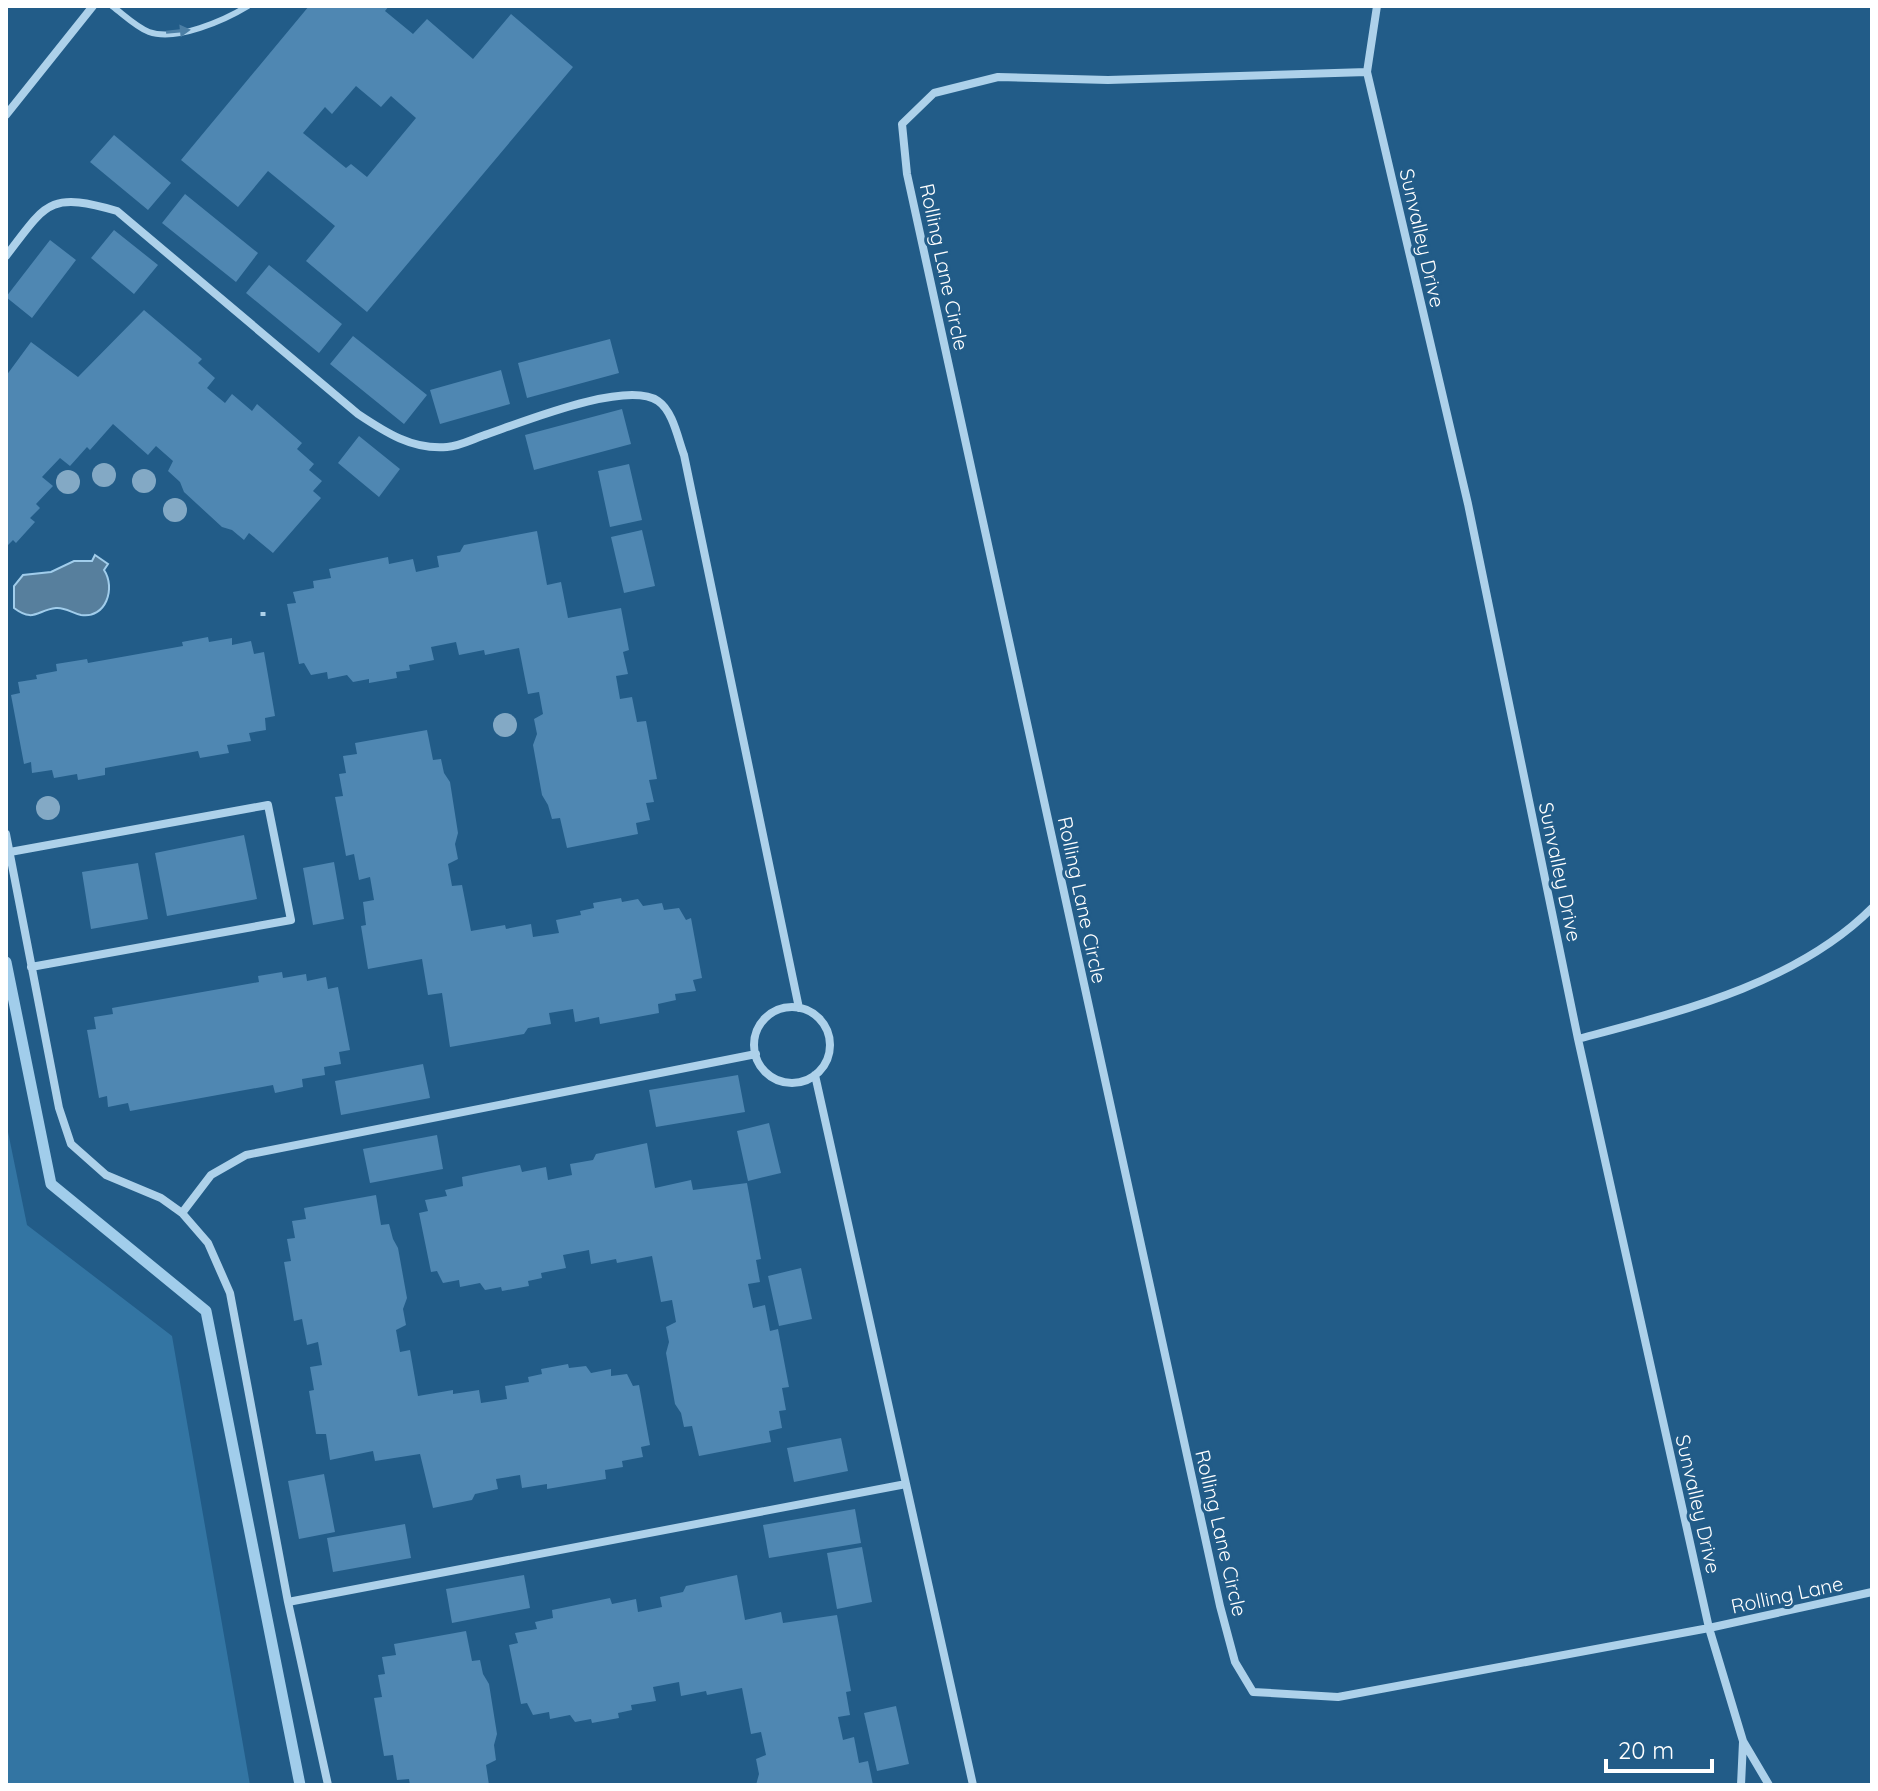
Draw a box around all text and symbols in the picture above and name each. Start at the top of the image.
one-way arrow [166,24,191,37]
street label: Sunvalley Drive [1394,166,1451,310]
street label: Rolling Lane Circle [915,181,974,353]
street label: Sunvalley Drive [1534,800,1587,944]
street label: Rolling Lane Circle [1053,814,1112,986]
street label: Sunvalley Drive [1670,1432,1727,1576]
street label: Rolling Lane Circle [1190,1447,1253,1619]
street label: Rolling Lane [1729,1570,1845,1619]
scale bar [1606,1723,1712,1773]
text: 20 m [1618,1735,1674,1765]

